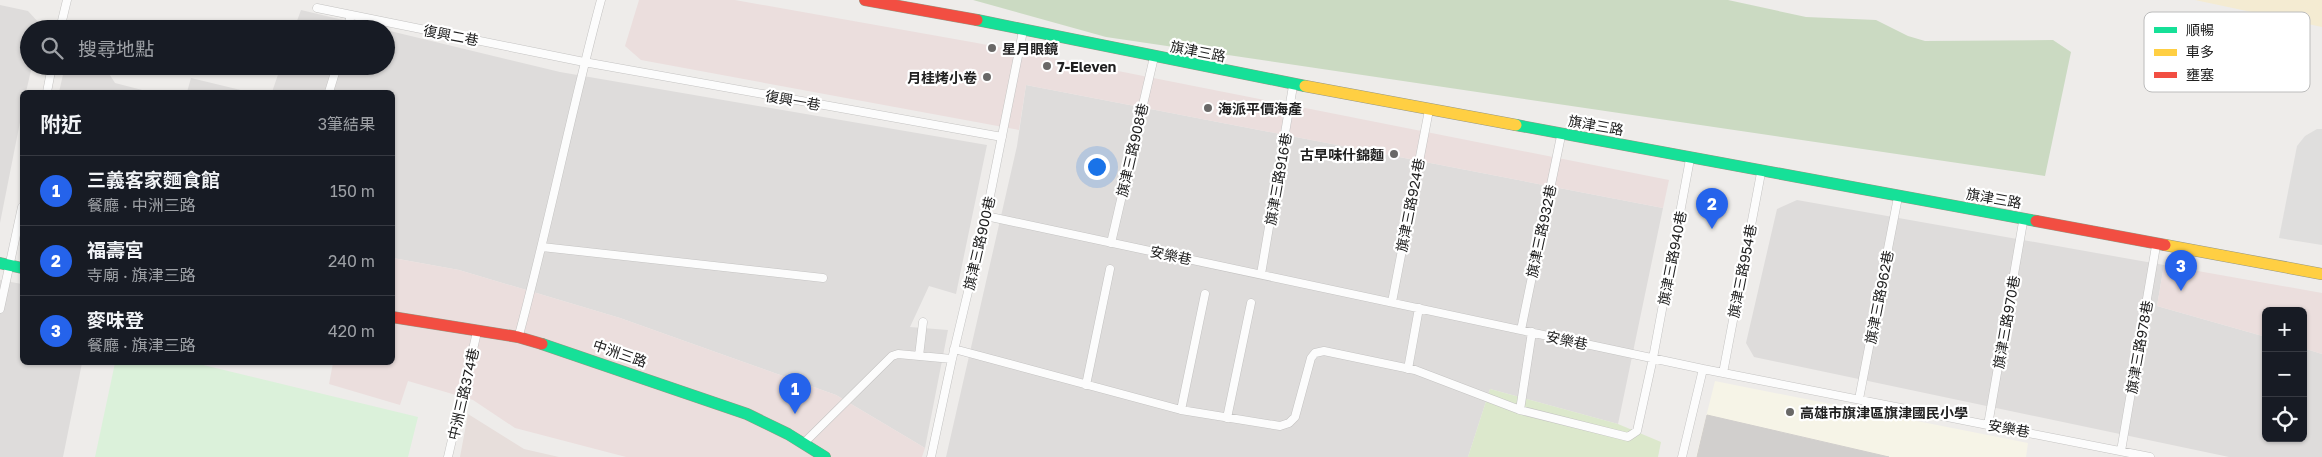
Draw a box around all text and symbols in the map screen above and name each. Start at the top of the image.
legend [2144,12,2310,92]
search box [20,20,395,75]
street label: 復興二巷 [422,21,480,49]
text: 順暢 [2186,21,2214,38]
icon: search [38,34,66,62]
text: 搜尋地點 [78,37,154,60]
street label: 旗津三路 [1169,37,1227,65]
place label: 星月眼鏡 [1002,40,1058,57]
marker: 星月眼鏡 [986,42,998,54]
text: 車多 [2186,43,2214,60]
place label: 7-Eleven [1057,58,1116,75]
marker: 7-Eleven [1041,60,1053,72]
text: 壅塞 [2186,66,2214,83]
place label: 月桂烤小卷 [907,69,977,86]
marker: 月桂烤小卷 [981,71,993,83]
street label: 復興一巷 [764,87,822,113]
place label: 海派平價海產 [1218,100,1302,117]
street label: 旗津三路908巷 [1113,101,1151,199]
marker: 海派平價海產 [1202,102,1214,114]
text: 附近 [40,111,82,137]
street label: 旗津三路 [1567,112,1625,138]
text: 3筆結果 [318,114,375,134]
street label: 旗津三路916巷 [1261,131,1295,227]
place label: 古早味什錦麵 [1300,146,1384,163]
marker: 古早味什錦麵 [1388,148,1400,160]
your location [1084,154,1110,180]
street label: 旗津三路924巷 [1393,157,1427,253]
text: 三義客家麵食館 [87,168,220,191]
text: 1 [52,181,60,201]
text: 150 m [330,181,375,201]
street label: 旗津三路932巷 [1523,183,1559,279]
street label: 旗津三路 [1965,185,2023,211]
pin: 2 [1696,188,1728,229]
street label: 旗津三路900巷 [960,194,998,292]
text: 餐廳 · 中洲三路 [87,195,196,215]
street label: 旗津三路940巷 [1655,209,1689,307]
street label: 旗津三路954巷 [1725,223,1759,319]
text: 福壽宮 [87,238,144,261]
street label: 安樂巷 [1149,242,1193,268]
street label: 旗津三路962巷 [1862,249,1896,345]
pin: 3 [2165,250,2197,291]
text: 2 [51,251,61,271]
text: 240 m [328,251,375,271]
text: 寺廟 · 旗津三路 [87,265,196,285]
street label: 旗津三路970巷 [1989,274,2023,370]
street label: 旗津三路978巷 [2122,299,2156,395]
map controls [2262,307,2307,442]
button: + [2262,307,2307,352]
text: 麥味登 [87,308,144,331]
text: 3 [51,321,61,341]
text: 420 m [328,321,375,341]
street label: 安樂巷 [1545,327,1589,353]
text: 餐廳 · 旗津三路 [87,335,196,355]
street label: 中洲三路 [591,336,649,370]
street label: 中洲三路374巷 [444,346,482,442]
button: − [2262,352,2307,397]
pin: 1 [779,373,811,414]
button: locate [2262,397,2307,442]
place label: 高雄市旗津區旗津國民小學 [1800,404,1968,421]
marker: 高雄市旗津區旗津國民小學 [1784,406,1796,418]
street label: 安樂巷 [1987,416,2031,440]

